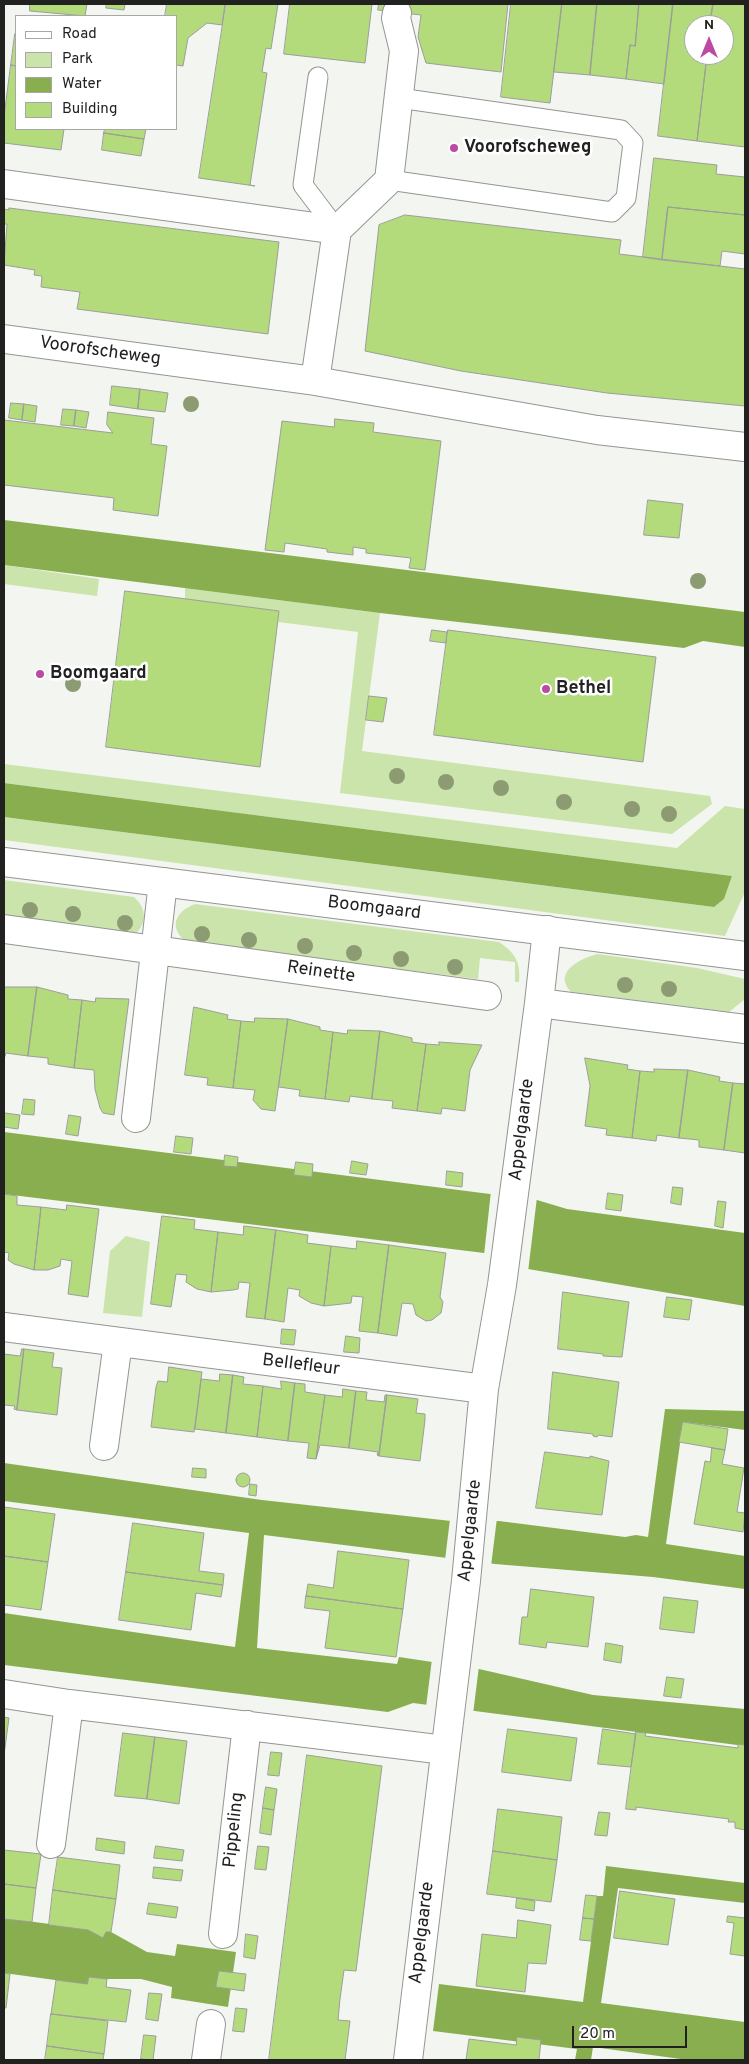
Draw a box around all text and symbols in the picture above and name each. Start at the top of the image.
legend [15,15,178,130]
north arrow [684,15,734,65]
text: N [704,17,714,34]
text: Road [62,25,97,44]
text: Park [62,50,93,69]
text: Water [62,75,101,94]
text: Building [62,100,117,119]
place label: Voorofscheweg [464,137,591,159]
marker: Voorofscheweg [448,142,460,154]
street label: Voorofscheweg [38,333,162,371]
place label: Boomgaard [50,663,147,685]
marker: Boomgaard [34,668,46,680]
place label: Bethel [556,678,611,700]
marker: Bethel [540,683,552,695]
street label: Boomgaard [326,893,422,925]
street label: Reinette [286,958,356,988]
street label: Appelgaarde [506,1078,540,1182]
street label: Bellefleur [261,1351,341,1381]
street label: Appelgaarde [455,1479,487,1583]
street label: Pippeling [220,1791,250,1869]
street label: Appelgaarde [406,1881,440,1985]
scale bar [574,2016,689,2048]
text: 20 m [580,2025,615,2044]

